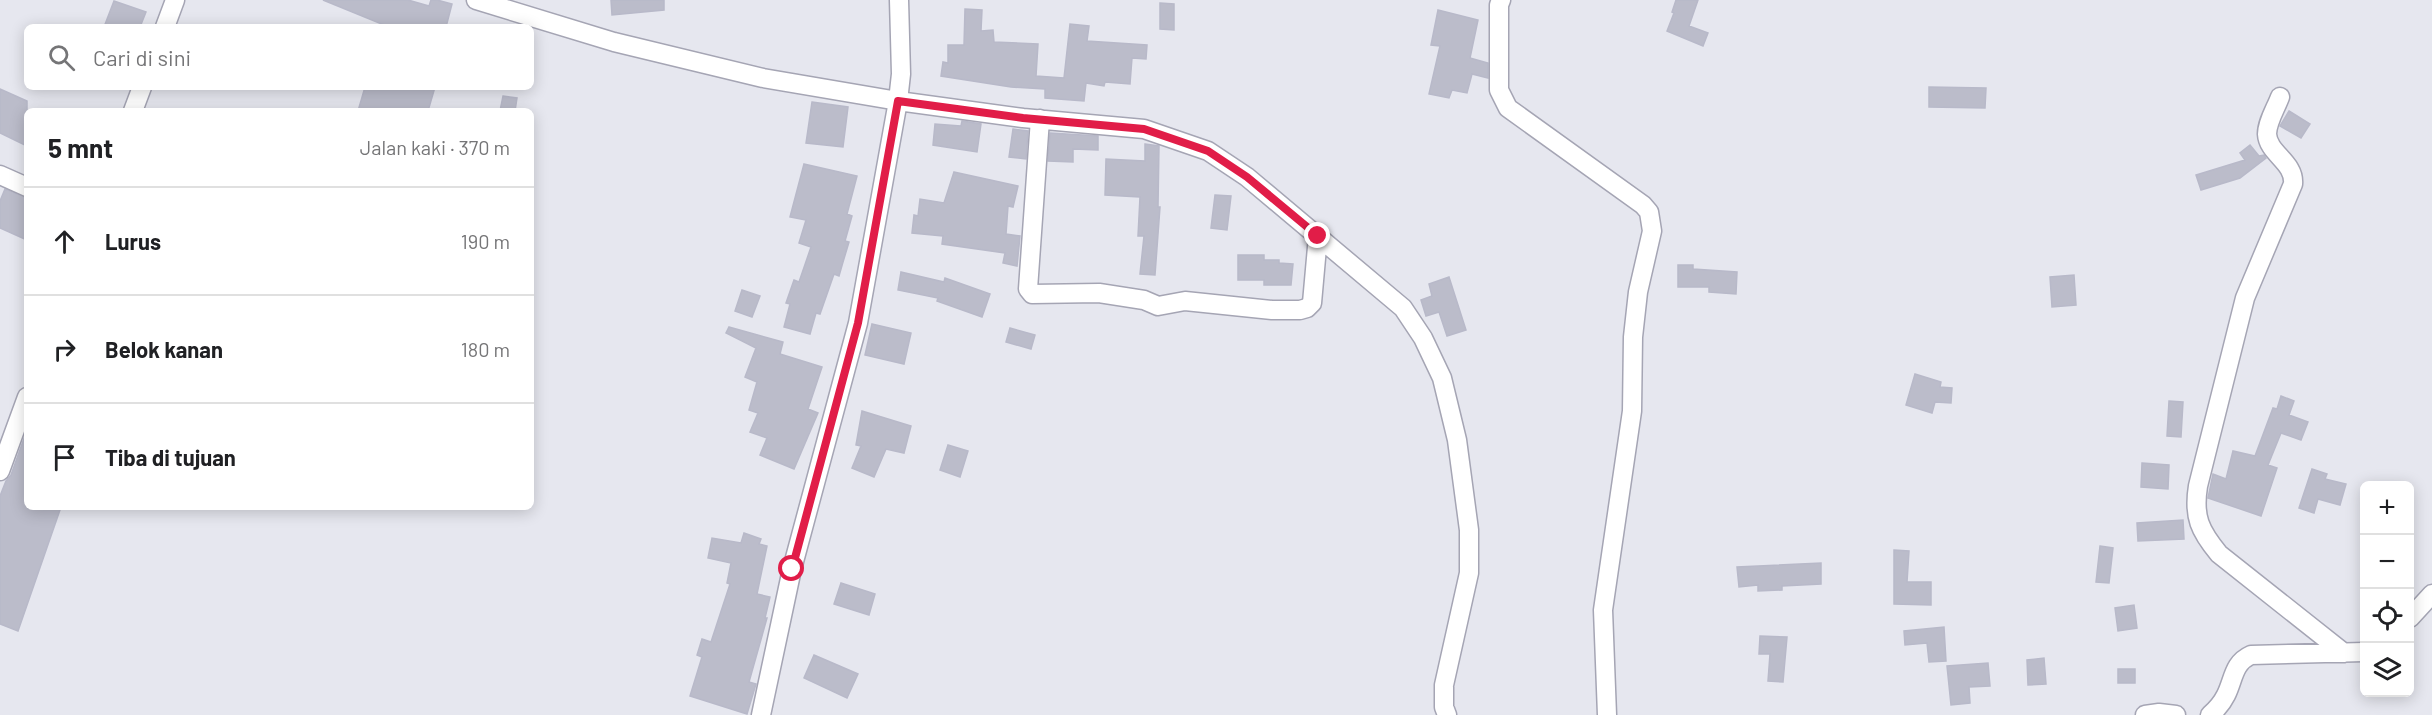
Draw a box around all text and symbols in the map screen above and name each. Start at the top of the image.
search box [24,24,534,90]
icon: search [45,41,78,74]
text: Cari di sini [93,44,191,70]
text: 5 mnt [48,132,113,163]
text: Jalan kaki · 370 m [360,135,510,159]
route end [1304,222,1330,248]
icon: ahead [48,225,81,258]
text: Lurus [105,228,161,254]
text: 190 m [461,229,510,253]
icon: right [48,333,81,366]
text: Belok kanan [105,336,223,362]
text: 180 m [461,337,510,361]
icon: arrive [48,441,81,474]
text: Tiba di tujuan [105,444,236,470]
map controls [2360,481,2414,697]
button: + [2360,481,2414,535]
button: − [2360,535,2414,589]
route start [778,555,804,581]
button: locate [2360,589,2414,643]
button: layers [2360,643,2414,697]

